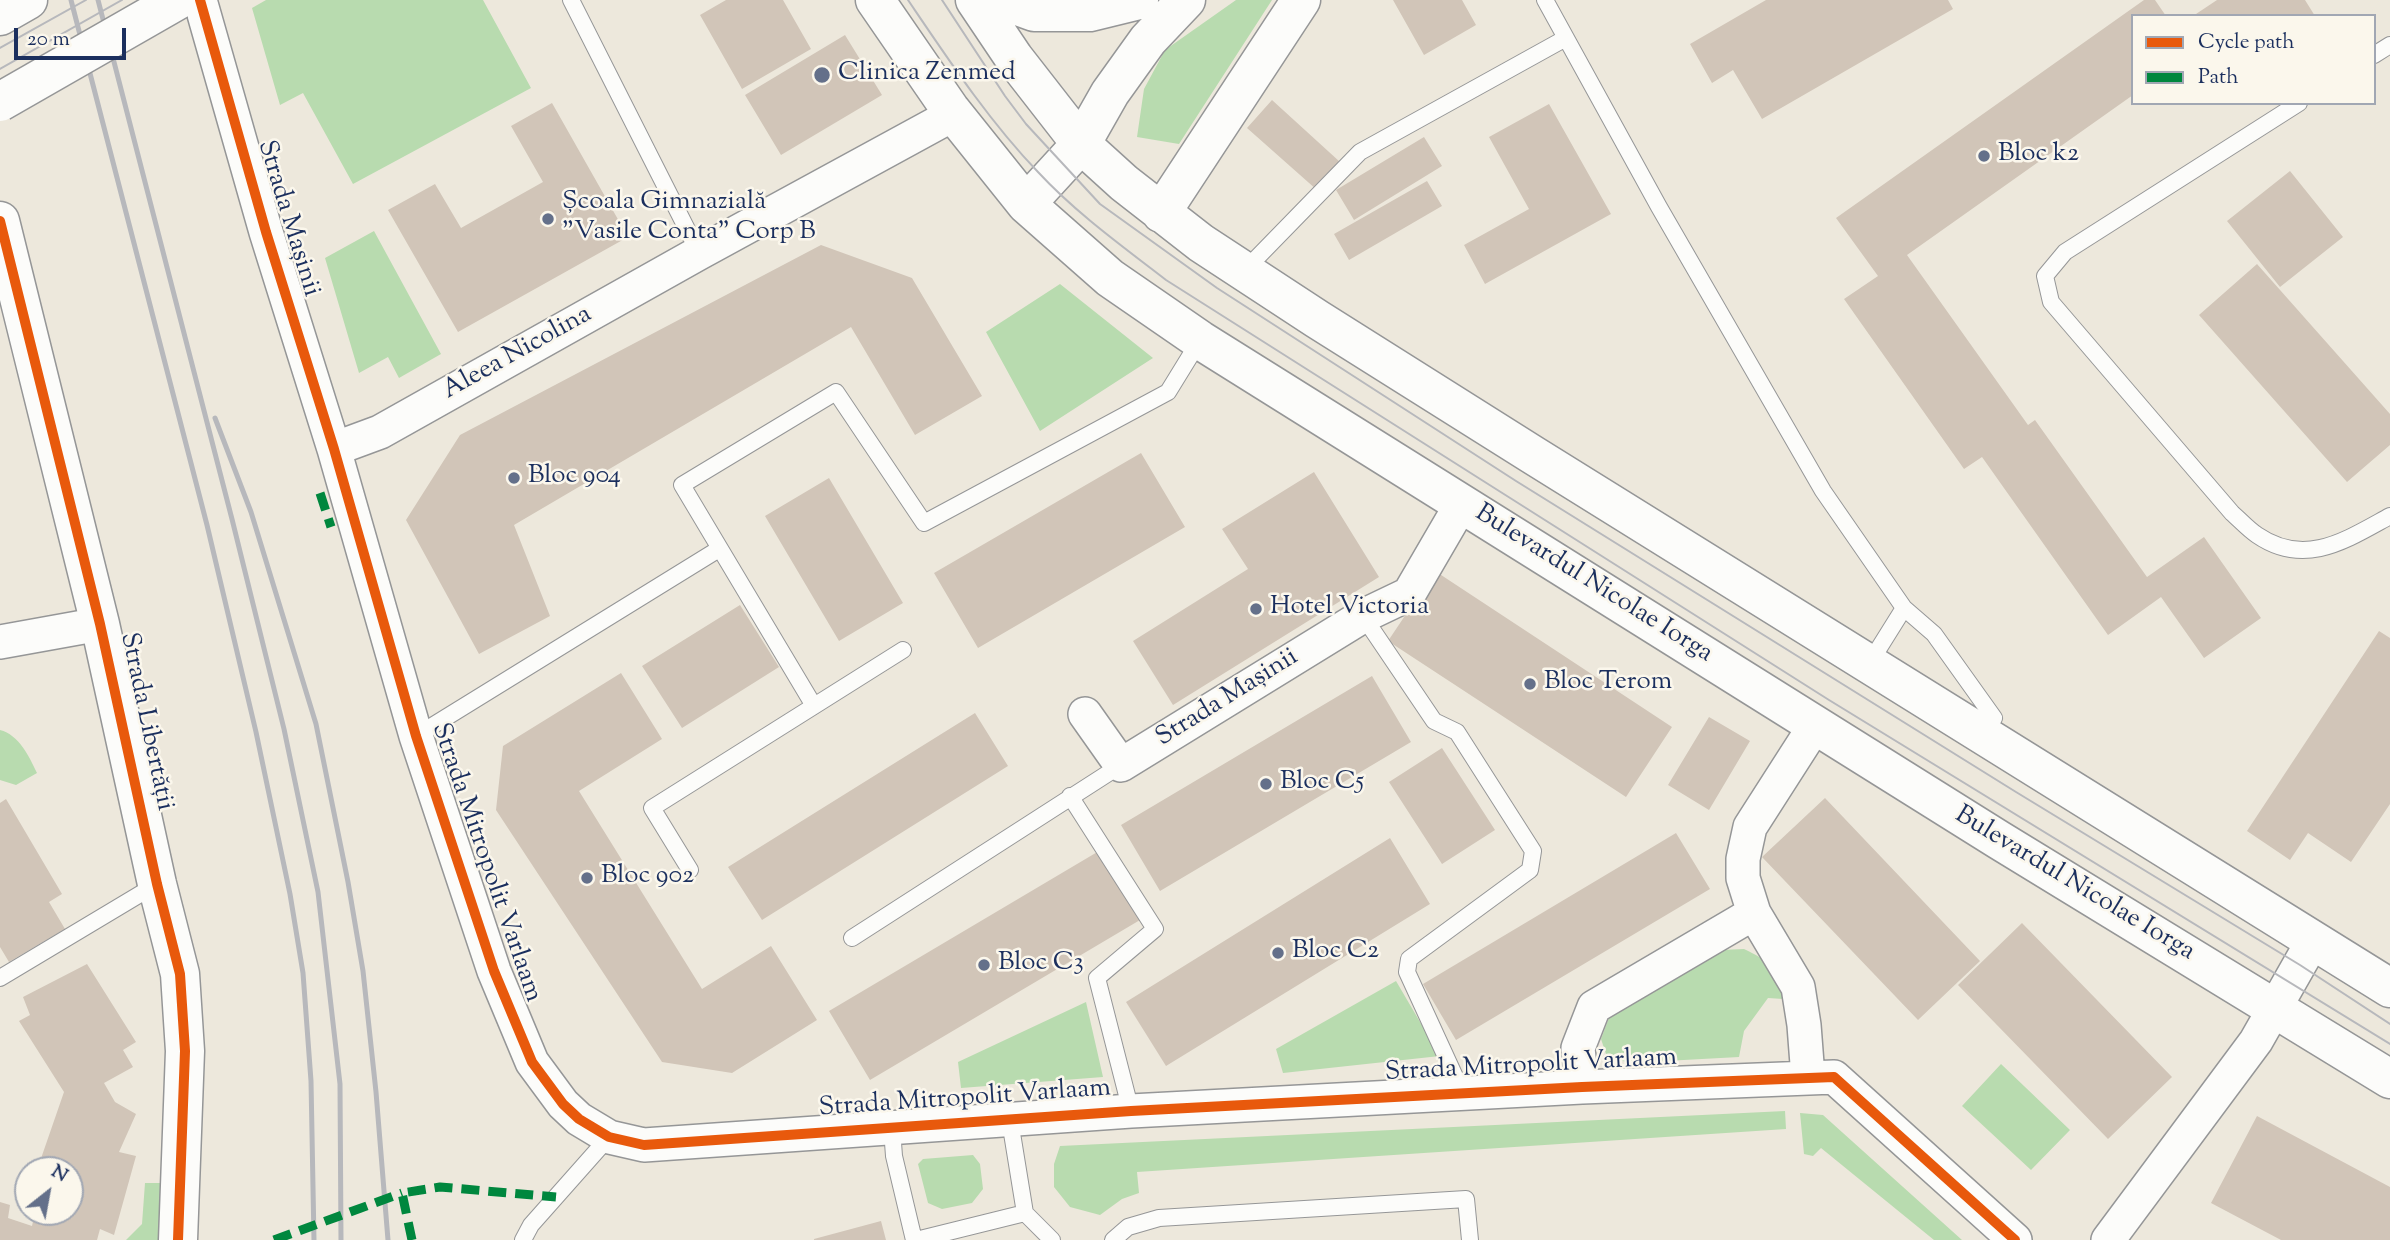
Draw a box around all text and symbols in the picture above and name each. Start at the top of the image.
scale bar [18,14,130,58]
legend [2131,14,2376,105]
text: 20 m [27,25,70,55]
text: Cycle path [2198,28,2295,58]
place label: Clinica Zenmed [838,59,1016,91]
text: Path [2198,63,2239,93]
marker: Clinica Zenmed [812,65,832,85]
street label: Strada Mașinii [248,137,326,301]
place label: Bloc k2 [1998,140,2079,172]
marker: Bloc k2 [1976,148,1992,164]
place label: Școala Gimnazială "Vasile Conta" Corp B [562,188,816,249]
marker: Școala Gimnazială "Vasile Conta" Corp B [540,211,556,227]
street label: Aleea Nicolina [438,300,598,408]
place label: Bloc 904 [528,462,621,494]
marker: Bloc 904 [506,470,522,486]
street label: Bulevardul Nicolae Iorga [1468,499,1718,671]
place label: Hotel Victoria [1270,593,1429,625]
marker: Hotel Victoria [1248,601,1264,617]
street label: Strada Libertății [111,630,179,814]
street label: Strada Mașinii [1151,643,1305,755]
place label: Bloc Terom [1544,668,1672,700]
marker: Bloc Terom [1522,676,1538,692]
street label: Strada Mitropolit Varlaam [423,720,547,1006]
place label: Bloc C5 [1280,768,1364,800]
marker: Bloc C5 [1258,776,1274,792]
street label: Bulevardul Nicolae Iorga [1948,801,2200,969]
place label: Bloc 902 [601,862,694,894]
marker: Bloc 902 [579,870,595,886]
place label: Bloc C2 [1292,937,1379,969]
marker: Bloc C2 [1270,945,1286,961]
place label: Bloc C3 [998,949,1084,981]
marker: Bloc C3 [976,957,992,973]
street label: Strada Mitropolit Varlaam [1384,1044,1678,1090]
street label: Strada Mitropolit Varlaam [818,1074,1112,1126]
north arrow [14,1156,84,1226]
text: N [46,1159,72,1190]

